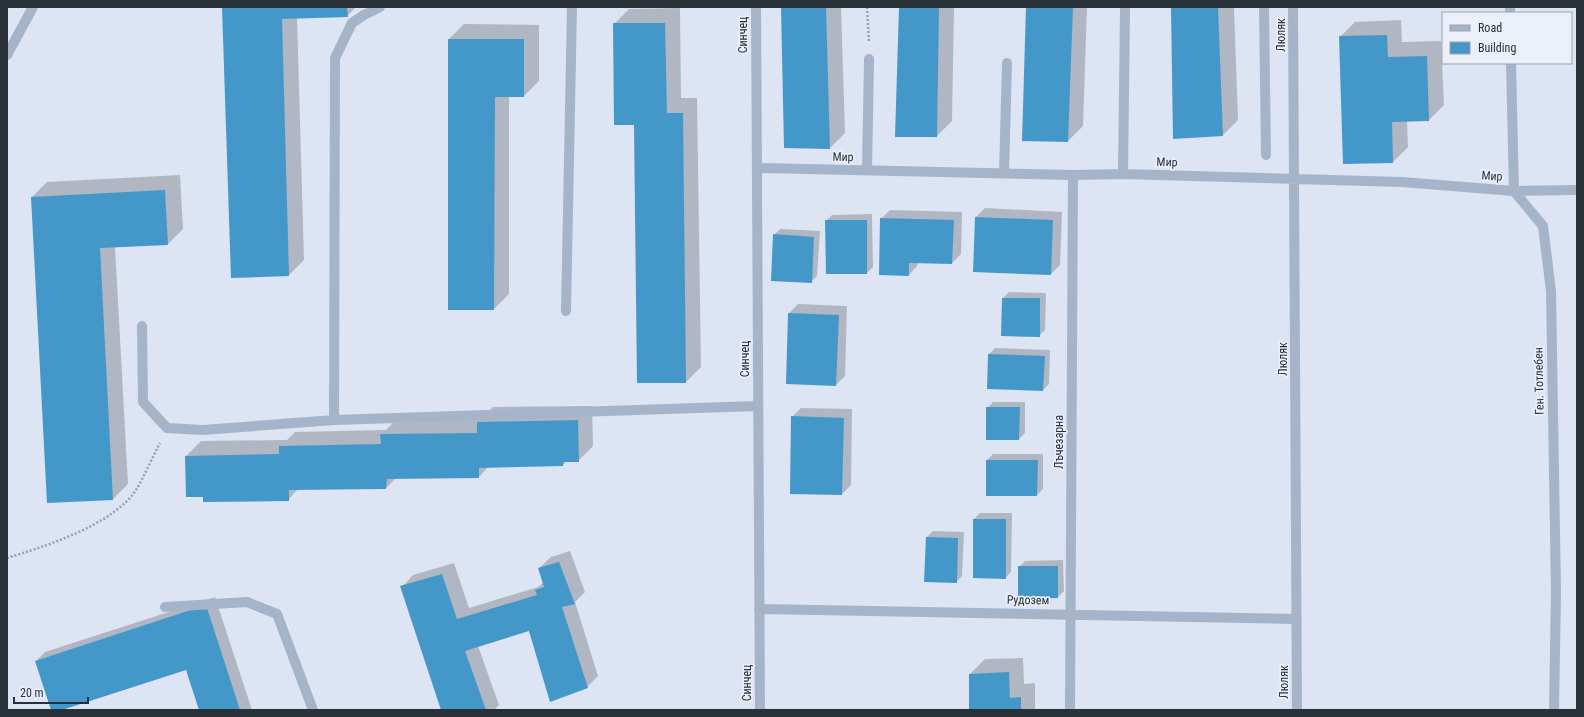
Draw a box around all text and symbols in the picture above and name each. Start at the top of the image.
legend [1442,12,1572,64]
street label: Синчец [736,17,750,53]
street label: Люляк [1274,18,1288,52]
text: Road [1478,21,1502,35]
text: Building [1478,41,1516,55]
street label: Мир [832,150,854,164]
street label: Мир [1156,155,1178,169]
street label: Мир [1481,168,1503,184]
street label: Синчец [738,341,752,377]
street label: Люляк [1276,342,1290,376]
street label: Ген. Тотлебен [1531,347,1547,415]
street label: Лъчезарна [1052,415,1066,469]
street label: Рудозем [1007,593,1049,607]
street label: Синчец [740,665,754,701]
street label: Люляк [1277,665,1291,699]
scale bar [14,679,88,705]
text: 20 m [20,686,44,700]

